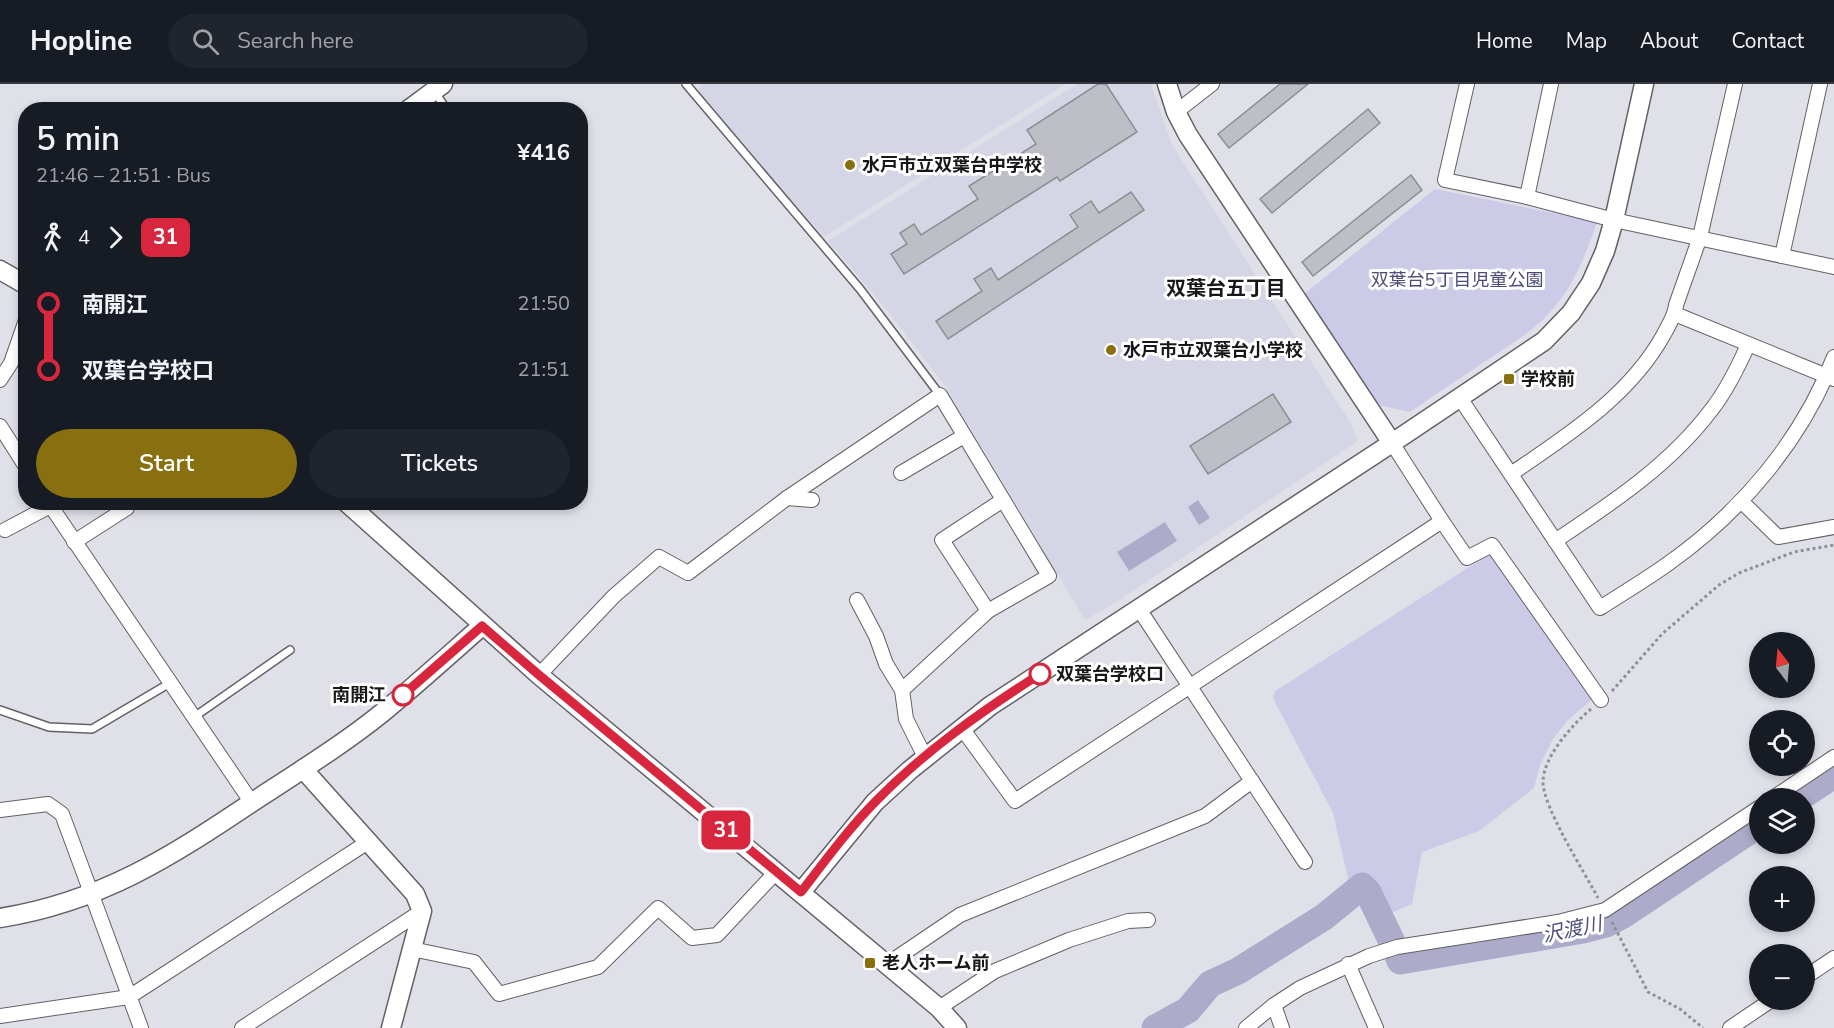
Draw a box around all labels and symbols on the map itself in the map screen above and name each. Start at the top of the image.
place label: 水戸市立双葉台中学校 [862,153,1042,177]
marker: 水戸市立双葉台中学校 [843,158,857,172]
park label: 双葉台5丁目児童公園 [1371,268,1543,292]
district label: 双葉台五丁目 [1166,275,1286,302]
place label: 水戸市立双葉台小学校 [1123,338,1303,362]
marker: 水戸市立双葉台小学校 [1104,343,1118,357]
place label: 学校前 [1521,367,1575,391]
marker: 学校前 [1502,372,1516,386]
north arrow [1749,632,1815,698]
place label: 双葉台学校口 [1056,662,1164,686]
marker: 双葉台学校口 [1029,663,1051,685]
place label: 南開江 [332,683,386,707]
marker: 南開江 [392,684,414,706]
line badge: 31 [699,810,753,850]
water label: 沢渡川 [1540,910,1606,949]
place label: 老人ホーム前 [882,951,989,975]
marker: 老人ホーム前 [863,956,877,970]

